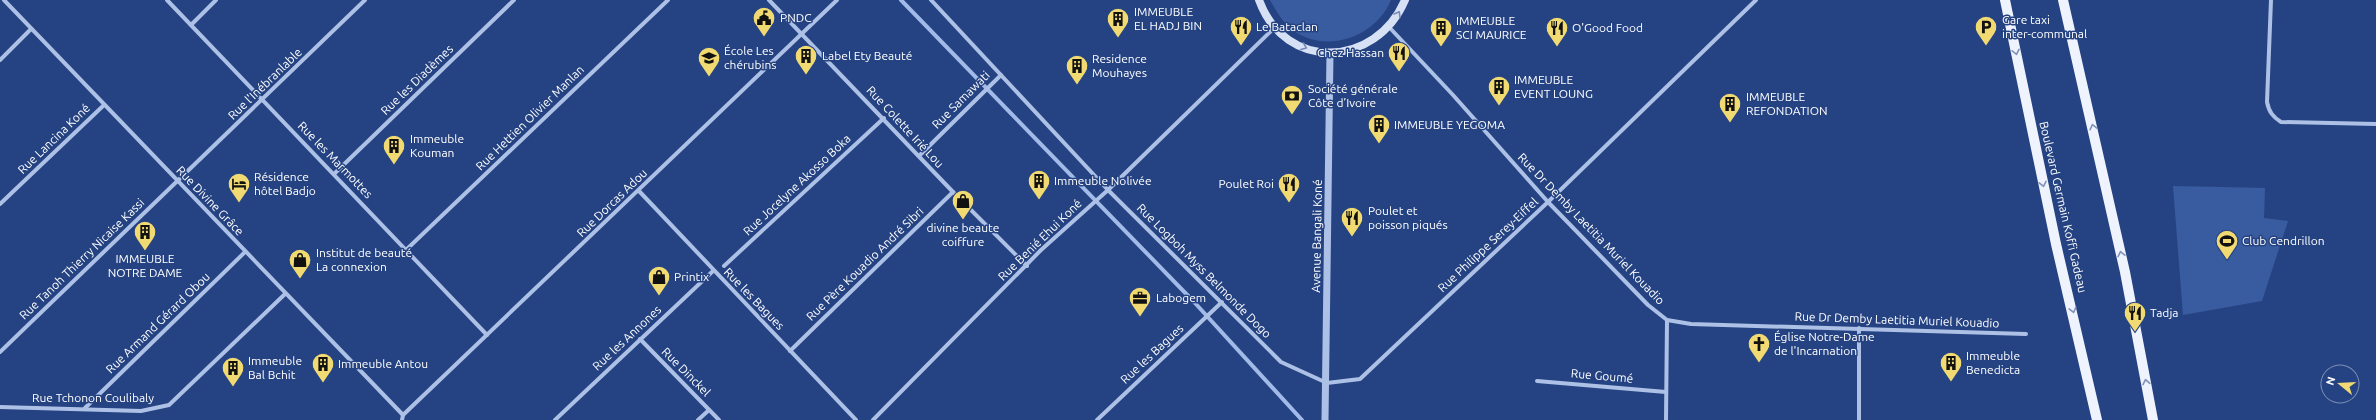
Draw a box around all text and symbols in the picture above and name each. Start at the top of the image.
public building icon: PNDC [751,5,777,38]
place label: IMMEUBLE EL HADJ BIN [1134,5,1202,32]
building icon: IMMEUBLE EL HADJ BIN [1105,6,1131,39]
place label: PNDC [780,11,812,24]
one-way arrow [1394,11,1401,18]
place label: Gare taxi inter-communal [2002,13,2087,40]
restaurant icon: Le Bataclan [1228,14,1254,47]
place label: IMMEUBLE SCI MAURICE [1456,14,1527,41]
parking icon: Gare taxi inter-communal [1973,14,1999,47]
building icon: IMMEUBLE SCI MAURICE [1428,15,1454,48]
restaurant icon: O'Good Food [1544,15,1570,48]
place label: Le Bataclan [1256,20,1318,33]
place label: O'Good Food [1572,21,1643,34]
restaurant icon: Chez Hassan [1386,40,1412,73]
street label: Rue les Diadèmes [378,42,455,117]
one-way arrow [1299,42,1307,50]
building icon: Label Ety Beauté [793,43,819,76]
place label: École Les chérubins [724,44,776,71]
street label: Rue l'Inébranlable [225,45,304,122]
school or university icon: École Les chérubins [696,45,722,78]
place label: Chez Hassan [1317,46,1384,59]
place label: Label Ety Beauté [822,49,912,62]
one-way arrow [2011,49,2019,55]
place label: Residence Mouhayes [1092,52,1147,79]
building icon: Residence Mouhayes [1064,53,1090,86]
street label: Rue Hettien Olivier Manlan [473,63,586,173]
street label: Rue Samawati [929,68,992,131]
place label: IMMEUBLE EVENT LOUNG [1514,73,1593,100]
building icon: IMMEUBLE EVENT LOUNG [1486,74,1512,107]
place label: Société générale Côte d’Ivoire [1308,82,1398,109]
street label: Rue Colette Irié Lou [864,83,946,170]
bank icon: Société générale Côte d’Ivoire [1279,83,1305,116]
place label: IMMEUBLE REFONDATION [1746,90,1828,117]
building icon: IMMEUBLE REFONDATION [1717,91,1743,124]
street label: Rue Lancina Koné [15,101,92,176]
building icon: IMMEUBLE YEGOMA [1366,112,1392,145]
place label: IMMEUBLE YEGOMA [1394,118,1505,131]
street label: Rue les Marmottes [296,119,375,201]
street label: Boulevard Germain Koffi Gadeau [2037,120,2090,294]
one-way arrow [2089,124,2097,130]
place label: Immeuble Kouman [410,132,464,159]
street label: Rue Jocelyne Akosso Boka [740,132,853,238]
building icon: Immeuble Kouman [381,133,407,166]
street label: Rue Dr Demby Laetitia Muriel Kouadio [1515,150,1667,307]
street label: Rue Divine Grâce [174,163,247,238]
street label: Rue Dorcas Adou [574,166,649,239]
building icon: Immeuble Nolivée [1026,168,1052,201]
place label: Résidence hôtel Badjo [254,170,316,197]
hotel icon: Résidence hôtel Badjo [226,171,252,204]
restaurant icon: Poulet Roi [1276,171,1302,204]
place label: Immeuble Nolivée [1054,174,1152,187]
place label: Poulet Roi [1218,177,1274,190]
street label: Avenue Bangali Koné [1309,179,1324,293]
one-way arrow [2039,181,2047,187]
shop icon: divine beaute coiffure [950,188,976,221]
street label: Rue Philippe Serey-Eiffel [1435,195,1540,294]
street label: Rue Tanoh Thierry Nicaise Kassi [17,196,147,322]
street label: Rue Benié Ehui Koné [995,196,1084,283]
street label: Rue Logboh Myss Belmonde Dogo [1135,201,1274,340]
street label: Rue Père Kouadio André Sibri [804,204,926,323]
place label: Poulet et poisson piqués [1368,204,1448,231]
restaurant icon: Poulet et poisson piqués [1339,205,1365,238]
building icon: IMMEUBLE NOTRE DAME [132,219,158,252]
place label: divine beaute coiffure [927,221,999,248]
sports icon: Club Cendrillon [2214,228,2240,261]
place label: Club Cendrillon [2242,234,2325,247]
place label: Institut de beauté La connexion [316,246,412,273]
shop icon: Institut de beauté La connexion [287,247,313,280]
one-way arrow [2118,251,2126,257]
place label: IMMEUBLE NOTRE DAME [108,252,183,279]
shop icon: Printix [646,264,672,297]
street label: Rue les Bagues [722,265,787,332]
street label: Rue Armand Gérard Obou [103,270,212,376]
place label: Printix [674,270,709,283]
office icon: Labogem [1127,285,1153,318]
place label: Labogem [1156,291,1206,304]
restaurant icon: Tadja [2122,300,2148,333]
street label: Rue les Annones [590,303,664,373]
place label: Tadja [2150,306,2178,319]
one-way arrow [2068,307,2076,314]
street label: Rue Dr Demby Laetitia Muriel Kouadio [1794,309,2000,330]
street label: Rue les Bagues [1118,321,1186,386]
place label: Église Notre-Dame de l'Incarnation [1774,330,1875,357]
church icon: Église Notre-Dame de l'Incarnation [1746,331,1772,364]
street label: Rue Dinckel [659,345,713,399]
place label: Immeuble Benedicta [1966,349,2020,376]
building icon: Immeuble Benedicta [1938,350,1964,383]
building icon: Immeuble Antou [310,351,336,384]
place label: Immeuble Bal Bchit [248,354,302,381]
building icon: Immeuble Bal Bchit [220,355,246,388]
place label: Immeuble Antou [338,357,428,370]
north arrow [2320,364,2360,404]
street label: Rue Goumé [1570,366,1634,385]
text: N [2324,375,2337,387]
one-way arrow [2142,379,2151,385]
street label: Rue Tchonon Coulibaly [32,391,154,404]

